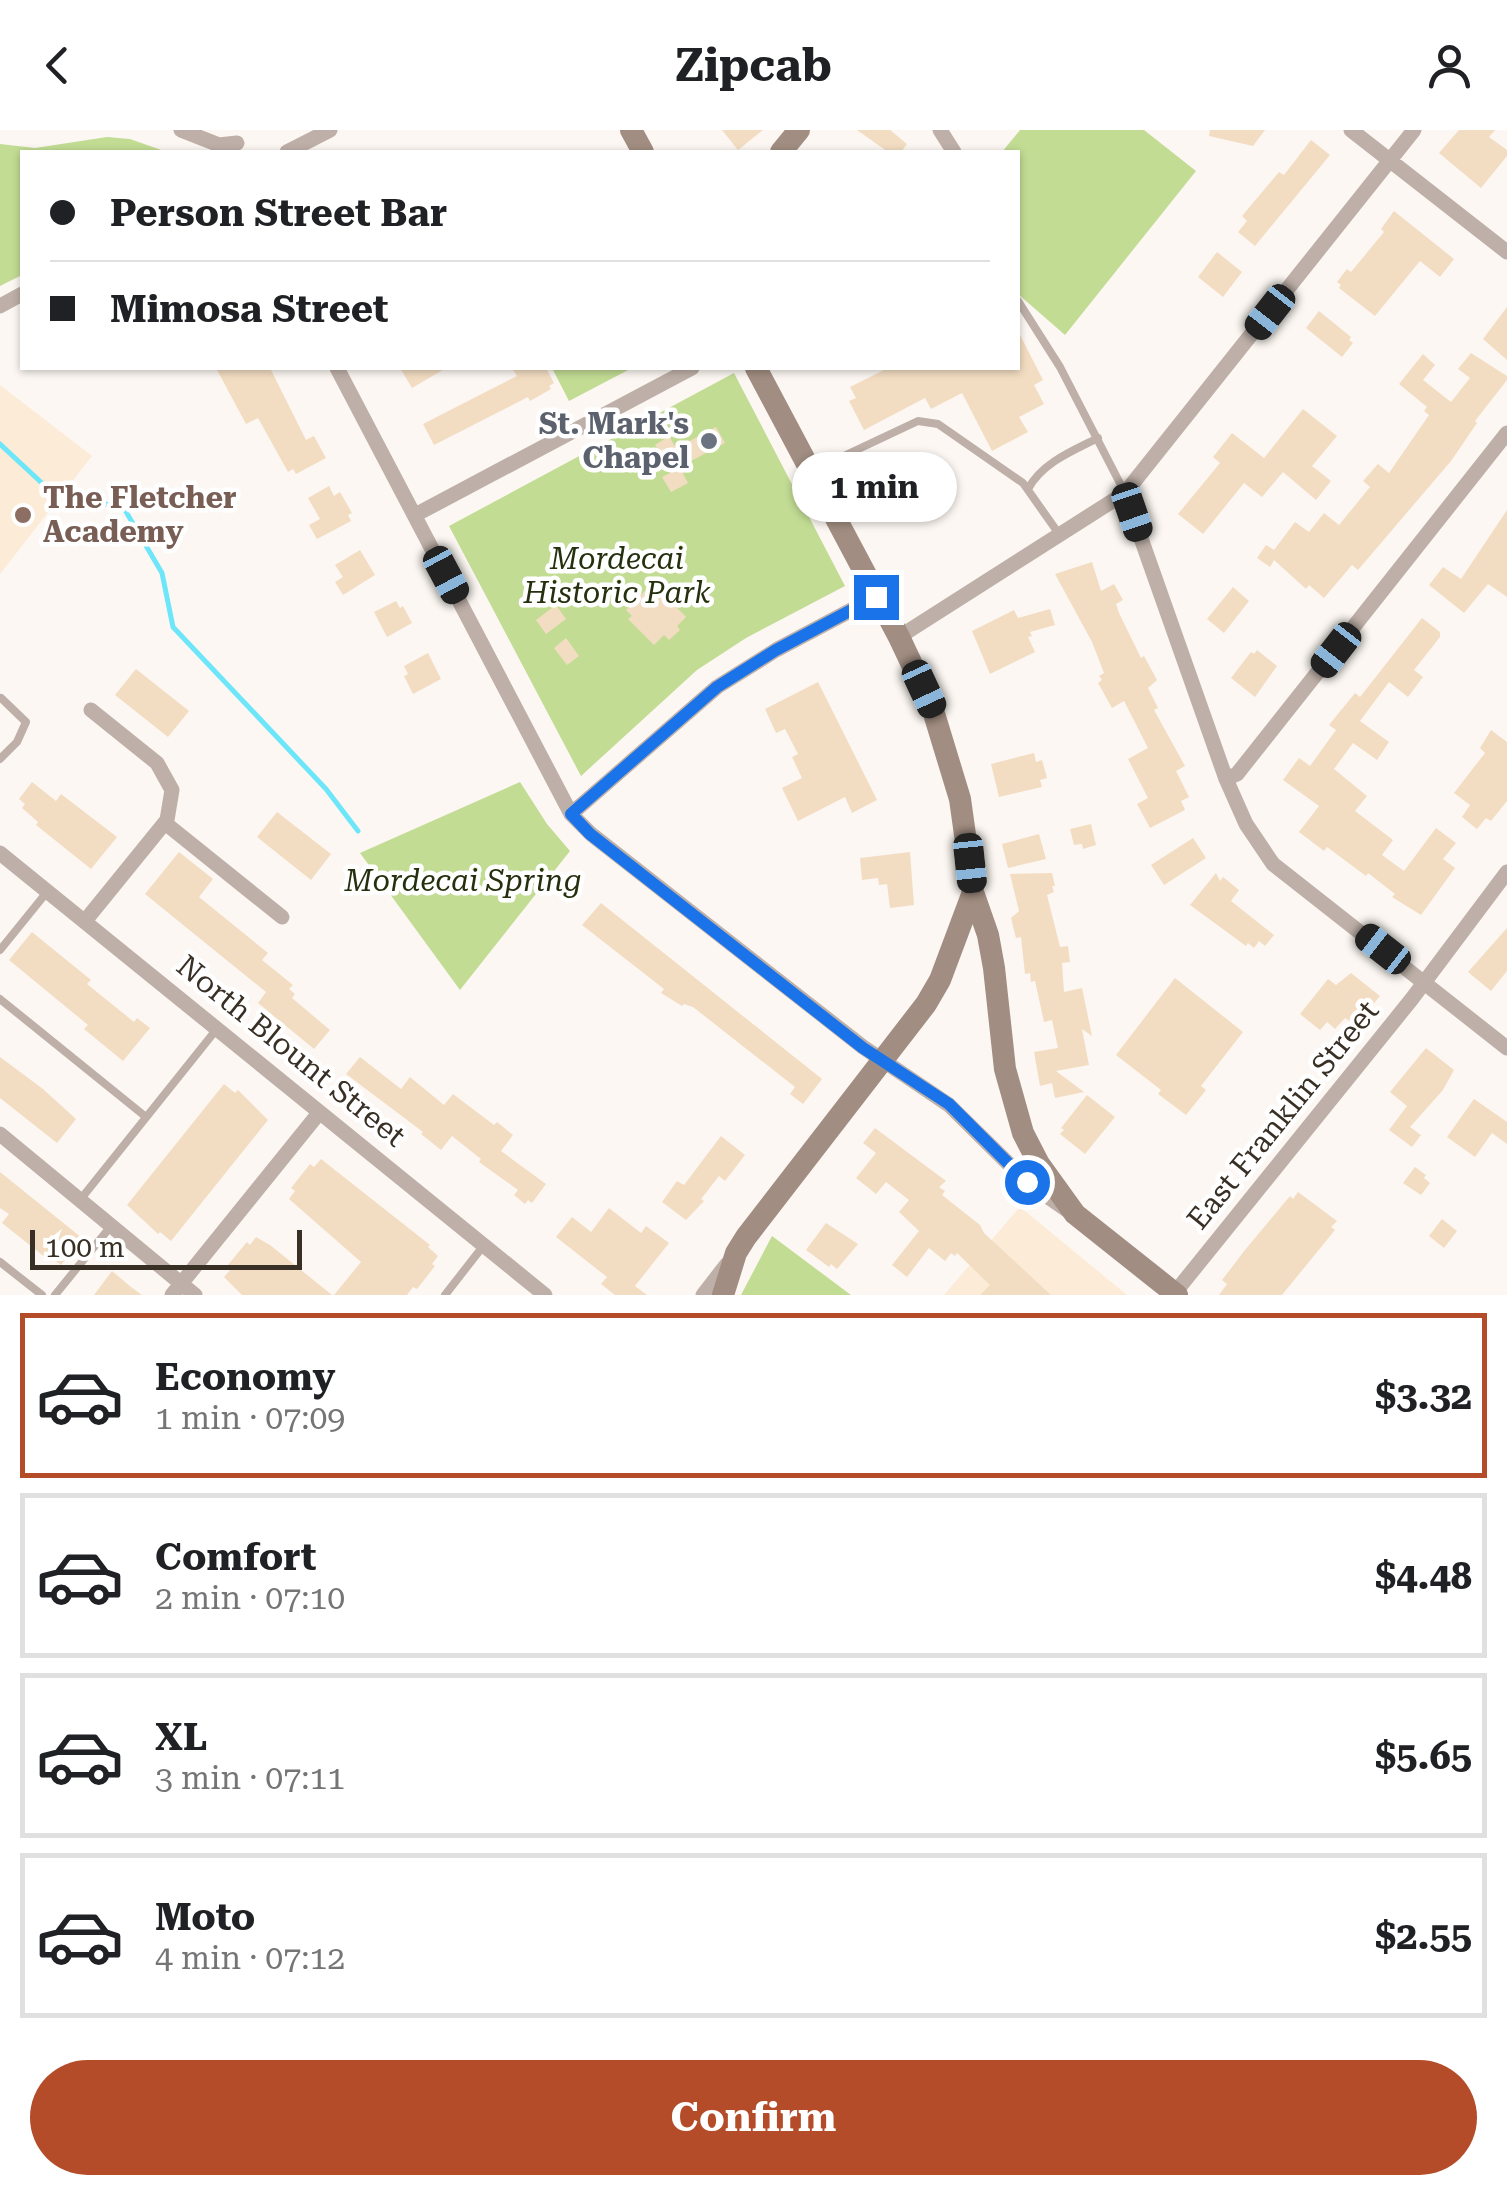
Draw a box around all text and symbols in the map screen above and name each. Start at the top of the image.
icon: back [30,38,85,93]
icon: person [1422,38,1477,93]
text: Zipcab [675,39,832,92]
text: Person Street Bar [110,191,447,235]
car [1240,279,1300,345]
text: Mimosa Street [110,287,389,331]
place label: St. Mark's Chapel [539,406,689,475]
marker: St. Mark's Chapel [698,430,720,452]
callout: 1 min [794,452,958,522]
text: 1 min [830,468,919,506]
car [1108,479,1156,545]
place label: The Fletcher Academy [43,480,237,549]
marker: The Fletcher Academy [12,504,34,526]
car [419,541,473,609]
park label: Mordecai Historic Park [522,541,711,610]
route end [854,575,899,620]
car [1306,617,1366,683]
car [898,655,950,723]
car [952,832,988,894]
park label: Mordecai Spring [344,863,582,898]
car [1350,919,1416,979]
street label: North Blount Street [170,948,413,1153]
street label: East Franklin Street [1180,993,1385,1236]
route start [1005,1160,1050,1205]
scale bar [30,1225,302,1270]
text: 100 m [45,1231,125,1264]
icon: car [35,1351,125,1441]
text: Economy [155,1355,335,1399]
text: $3.32 [1375,1374,1472,1418]
text: 1 min · 07:09 [155,1399,345,1437]
icon: car [35,1531,125,1621]
text: Comfort [155,1535,316,1579]
text: $4.48 [1375,1554,1472,1598]
text: 2 min · 07:10 [155,1579,345,1617]
icon: car [35,1711,125,1801]
text: XL [155,1715,207,1759]
text: $5.65 [1375,1734,1472,1778]
text: 3 min · 07:11 [155,1759,345,1797]
icon: car [35,1891,125,1981]
text: Moto [155,1895,255,1939]
text: $2.55 [1375,1914,1472,1958]
text: 4 min · 07:12 [155,1939,345,1977]
button: Confirm [30,2060,1477,2175]

